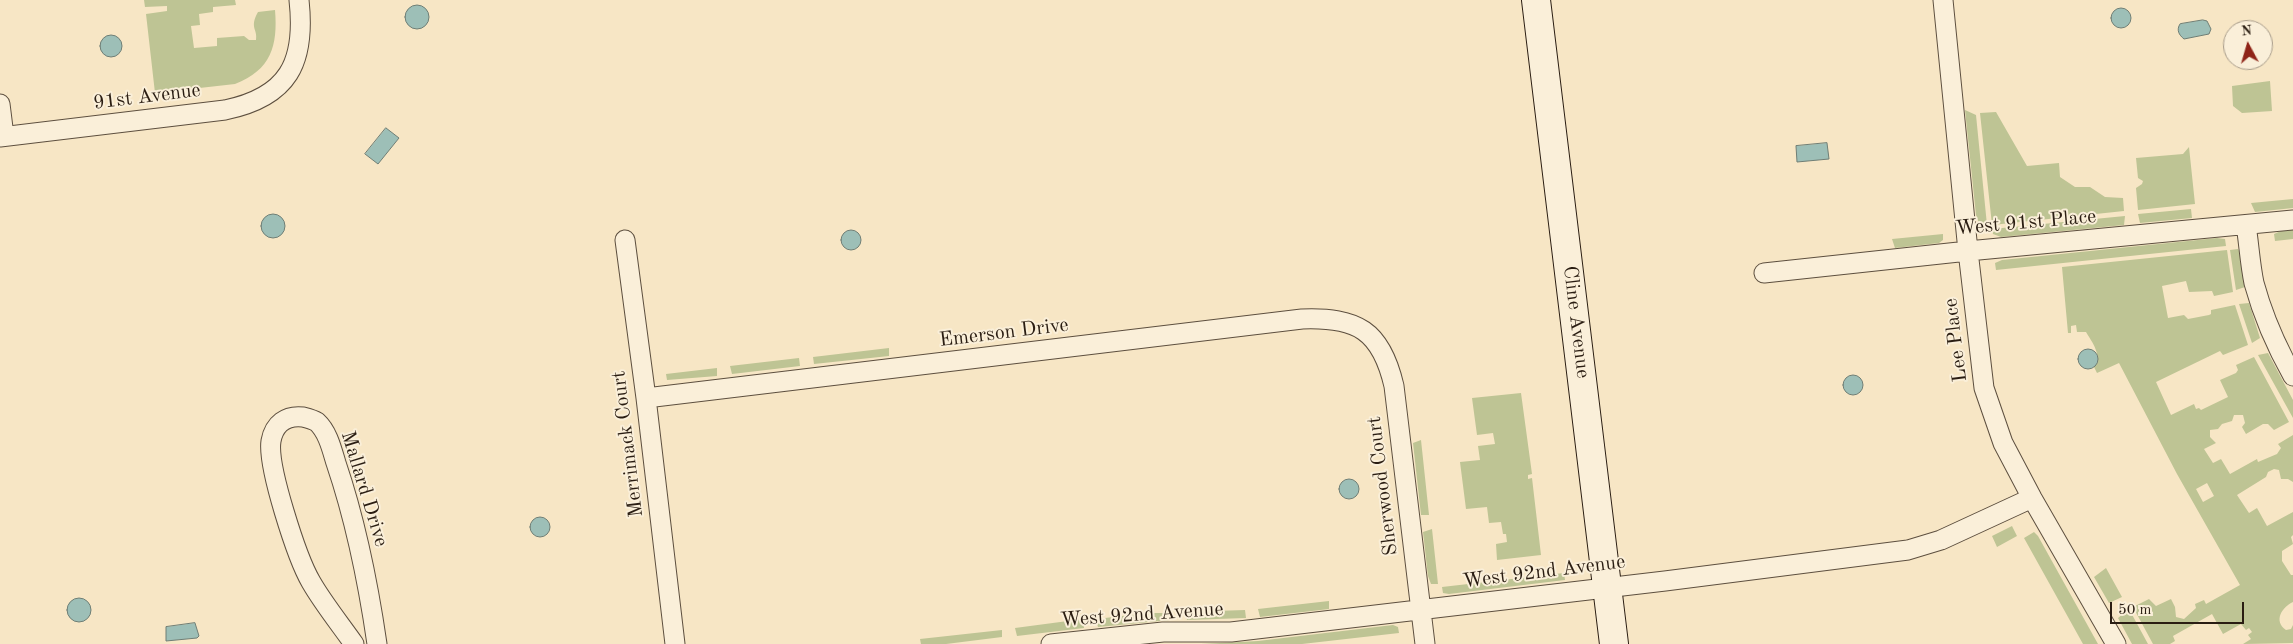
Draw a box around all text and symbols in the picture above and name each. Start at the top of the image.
north arrow [2223,20,2273,70]
text: N [2240,24,2253,39]
street label: 91st Avenue [92,79,202,115]
street label: West 91st Place [1955,205,2097,241]
street label: Cline Avenue [1557,264,1595,380]
street label: Lee Place [1939,297,1973,383]
street label: Emerson Drive [938,313,1070,353]
street label: Merrimack Court [607,369,649,519]
street label: Sherwood Court [1363,415,1403,557]
street label: Mallard Drive [335,428,393,550]
street label: West 92nd Avenue [1461,550,1627,594]
scale bar [2113,592,2247,624]
street label: West 92nd Avenue [1060,597,1224,633]
text: 50 m [2118,603,2152,618]

